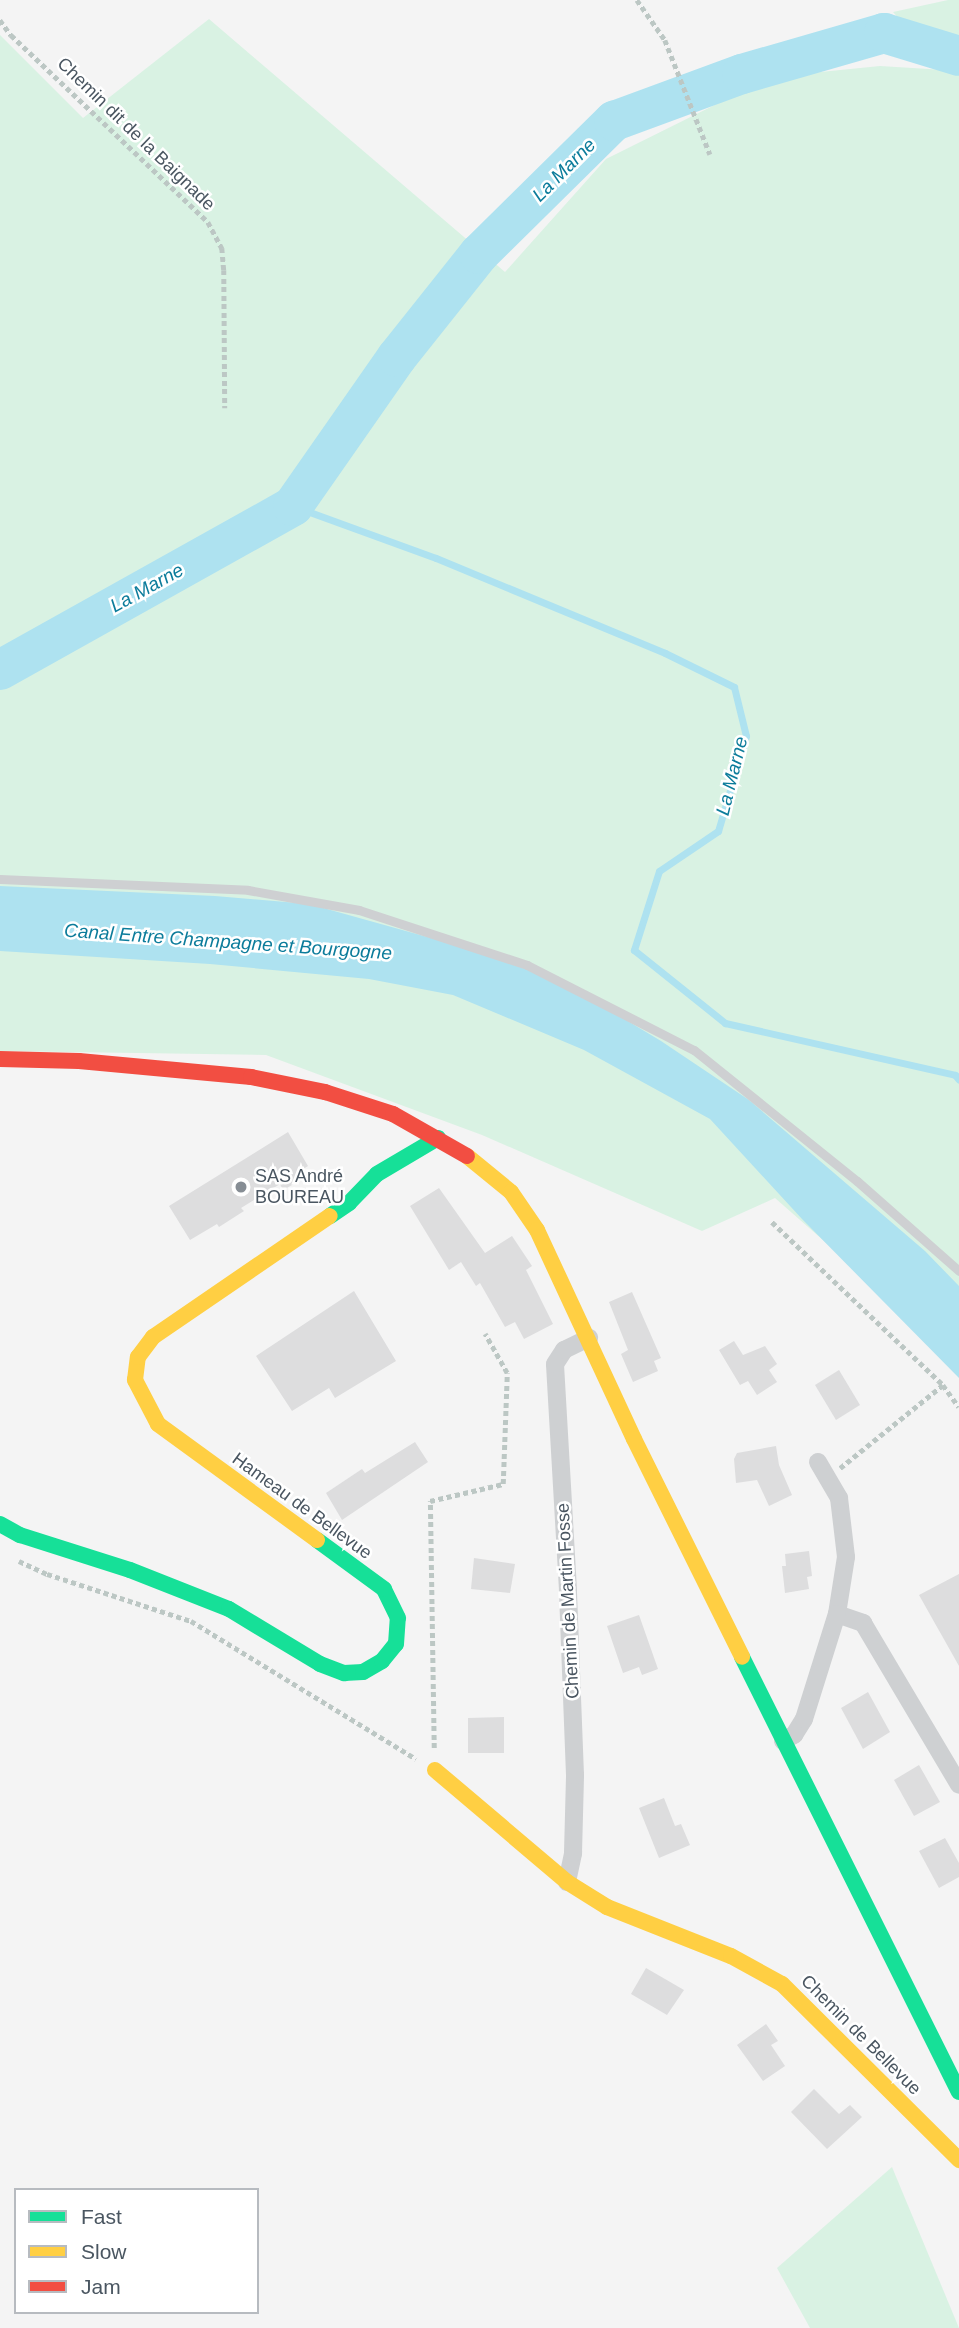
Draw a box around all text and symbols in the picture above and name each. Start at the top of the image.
street label: Chemin dit de la Baignade [53,53,219,215]
water label: La Marne [528,134,600,206]
water label: La Marne [106,559,188,617]
water label: La Marne [711,734,753,818]
water label: Canal Entre Champagne et Bourgogne [63,919,393,965]
place label: SAS André BOUREAU [255,1166,344,1208]
marker: SAS André BOUREAU [233,1179,249,1195]
street label: Hameau de Bellevue [228,1448,376,1564]
street label: Chemin de Martin Fosse [552,1503,584,1699]
street label: Chemin de Bellevue [796,1970,926,2100]
legend [14,2188,259,2314]
text: Fast [81,2205,122,2228]
text: Slow [81,2240,127,2263]
text: Jam [81,2275,121,2298]

